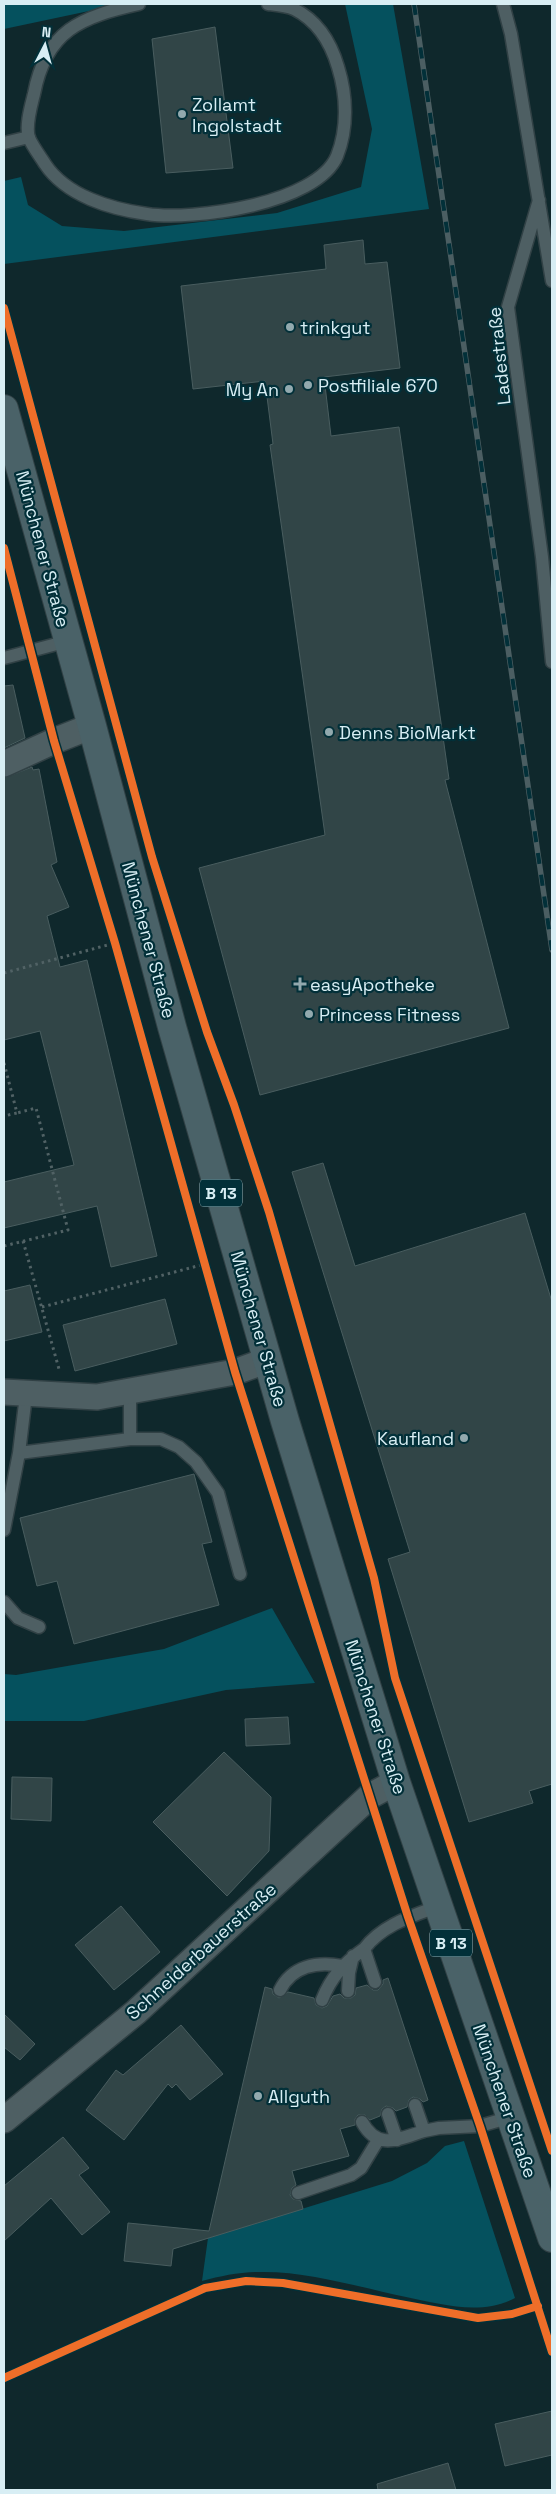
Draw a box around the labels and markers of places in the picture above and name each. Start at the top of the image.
place label: Zollamt Ingolstadt [192,93,282,137]
marker: Zollamt Ingolstadt [176,108,188,120]
place label: trinkgut [300,316,371,339]
marker: trinkgut [284,321,296,333]
place label: Postfiliale 670 [318,374,438,397]
place label: My An [226,378,279,401]
marker: Postfiliale 670 [302,379,314,391]
marker: My An [283,383,295,395]
place label: Denns BioMarkt [339,721,476,744]
marker: Denns BioMarkt [323,726,335,738]
place label: easyApotheke [310,973,435,996]
marker: easyApotheke [294,978,306,990]
place label: Princess Fitness [319,1003,460,1026]
marker: Princess Fitness [303,1008,315,1020]
place label: Kaufland [377,1427,454,1450]
marker: Kaufland [458,1432,470,1444]
place label: Allguth [268,2085,330,2108]
marker: Allguth [252,2090,264,2102]

